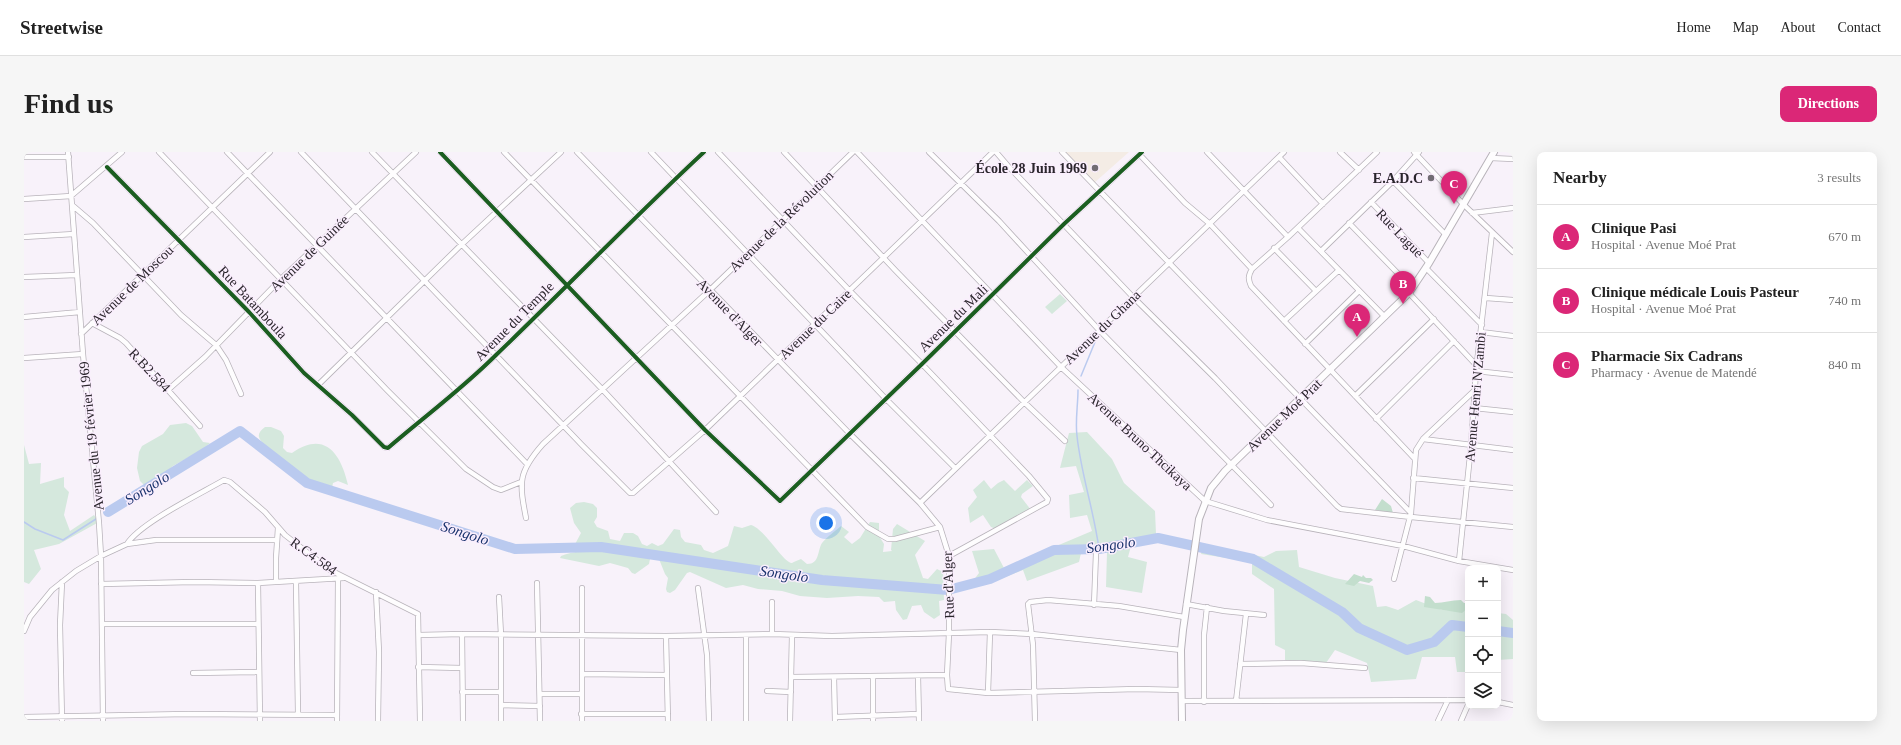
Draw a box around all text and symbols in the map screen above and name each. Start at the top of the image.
text: Streetwise [20,17,103,38]
text: Home [1677,20,1711,35]
text: Map [1733,20,1758,35]
text: About [1780,20,1815,35]
text: Contact [1837,20,1881,35]
button: Directions [1780,86,1877,122]
text: Find us [24,88,114,119]
place label: École 28 Juin 1969 [975,160,1087,176]
marker: École 28 Juin 1969 [1090,163,1100,173]
street label: Avenue de la Révolution [726,168,836,275]
text: Nearby [1553,168,1607,187]
text: 3 results [1817,170,1861,185]
place label: E.A.D.C [1373,171,1423,186]
pin: C [1441,171,1467,204]
marker: E.A.D.C [1426,173,1436,183]
street label: Rue Lagué [1373,206,1426,261]
street label: Avenue de Guinée [267,212,352,295]
text: Clinique Pasi [1591,220,1676,236]
text: A [1561,229,1571,244]
text: 670 m [1828,229,1861,244]
text: Hospital · Avenue Moé Prat [1591,237,1736,252]
street label: Avenue de Moscou [88,243,176,328]
street label: Rue Batamboula [215,263,291,342]
pin: B [1390,271,1416,304]
street label: Avenue d'Alger [694,276,766,349]
street label: Avenue du Temple [472,279,557,364]
street label: Avenue du Mali [916,282,991,355]
text: Clinique médicale Louis Pasteur [1591,284,1799,300]
street label: Avenue du Caire [776,286,854,362]
street label: Avenue du Ghana [1061,287,1144,368]
text: B [1562,293,1570,308]
text: 740 m [1828,293,1861,308]
text: Hospital · Avenue Moé Prat [1591,301,1736,316]
pin: A [1344,304,1370,337]
street label: Avenue Henri N'Zambi [1462,331,1489,463]
street label: R.B2.584 [126,346,173,395]
text: Pharmacie Six Cadrans [1591,348,1743,364]
text: C [1561,357,1571,372]
text: 840 m [1828,357,1861,372]
street label: Avenue du 19 février 1969 [76,361,107,511]
text: Pharmacy · Avenue de Matendé [1591,365,1757,380]
street label: Avenue Moé Prat [1244,376,1325,455]
street label: Avenue Bruno Thcikaya [1085,389,1195,494]
water label: Songolo [122,468,173,508]
your location [816,513,836,533]
water label: Songolo [439,518,491,548]
water label: Songolo [1086,534,1137,556]
street label: R.C4.584 [288,535,340,578]
street label: Rue d'Alger [940,551,957,619]
water label: Songolo [759,563,810,585]
map controls [1465,565,1501,709]
button: + [1465,565,1501,601]
button: − [1465,601,1501,637]
button: locate [1465,637,1501,673]
button: layers [1465,673,1501,709]

